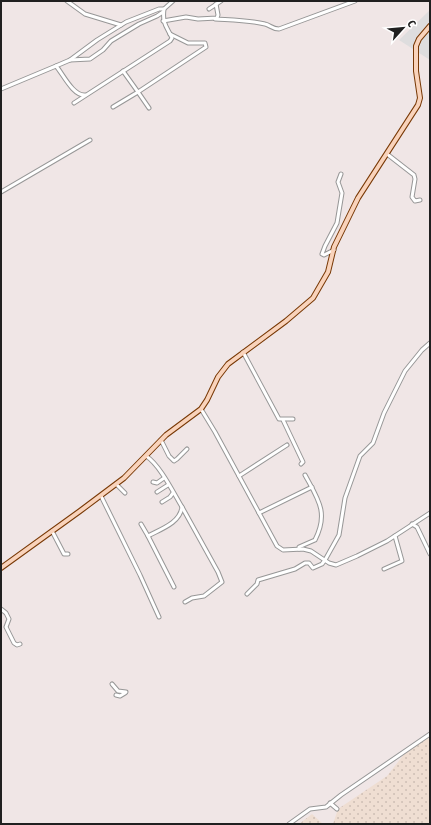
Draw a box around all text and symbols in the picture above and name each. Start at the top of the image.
north arrow [383,8,423,48]
text: С [404,18,419,29]

